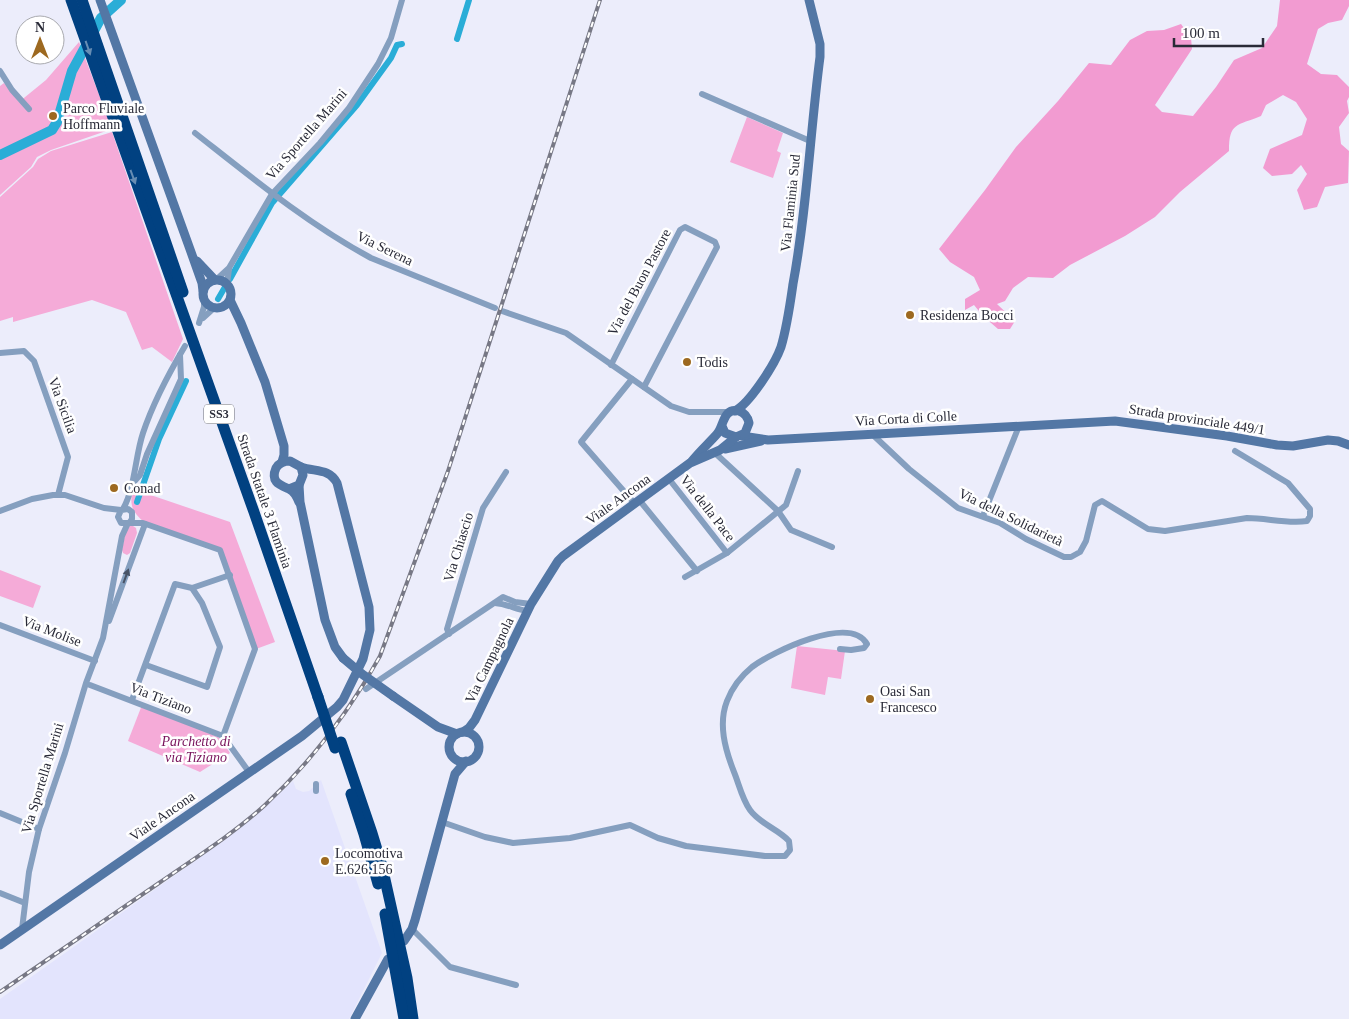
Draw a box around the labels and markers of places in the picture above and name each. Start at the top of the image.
place label: Parco Fluviale Hoffmann [63,101,144,132]
marker: Parco Fluviale Hoffmann [47,110,59,122]
place label: Residenza Bocci [920,308,1014,323]
marker: Residenza Bocci [904,309,916,321]
place label: Todis [697,355,728,370]
marker: Todis [681,356,693,368]
place label: Conad [124,481,161,496]
marker: Conad [108,482,120,494]
place label: Oasi San Francesco [880,684,937,715]
marker: Oasi San Francesco [864,693,876,705]
place label: Locomotiva E.626.156 [335,846,403,877]
marker: Locomotiva E.626.156 [319,855,331,867]

